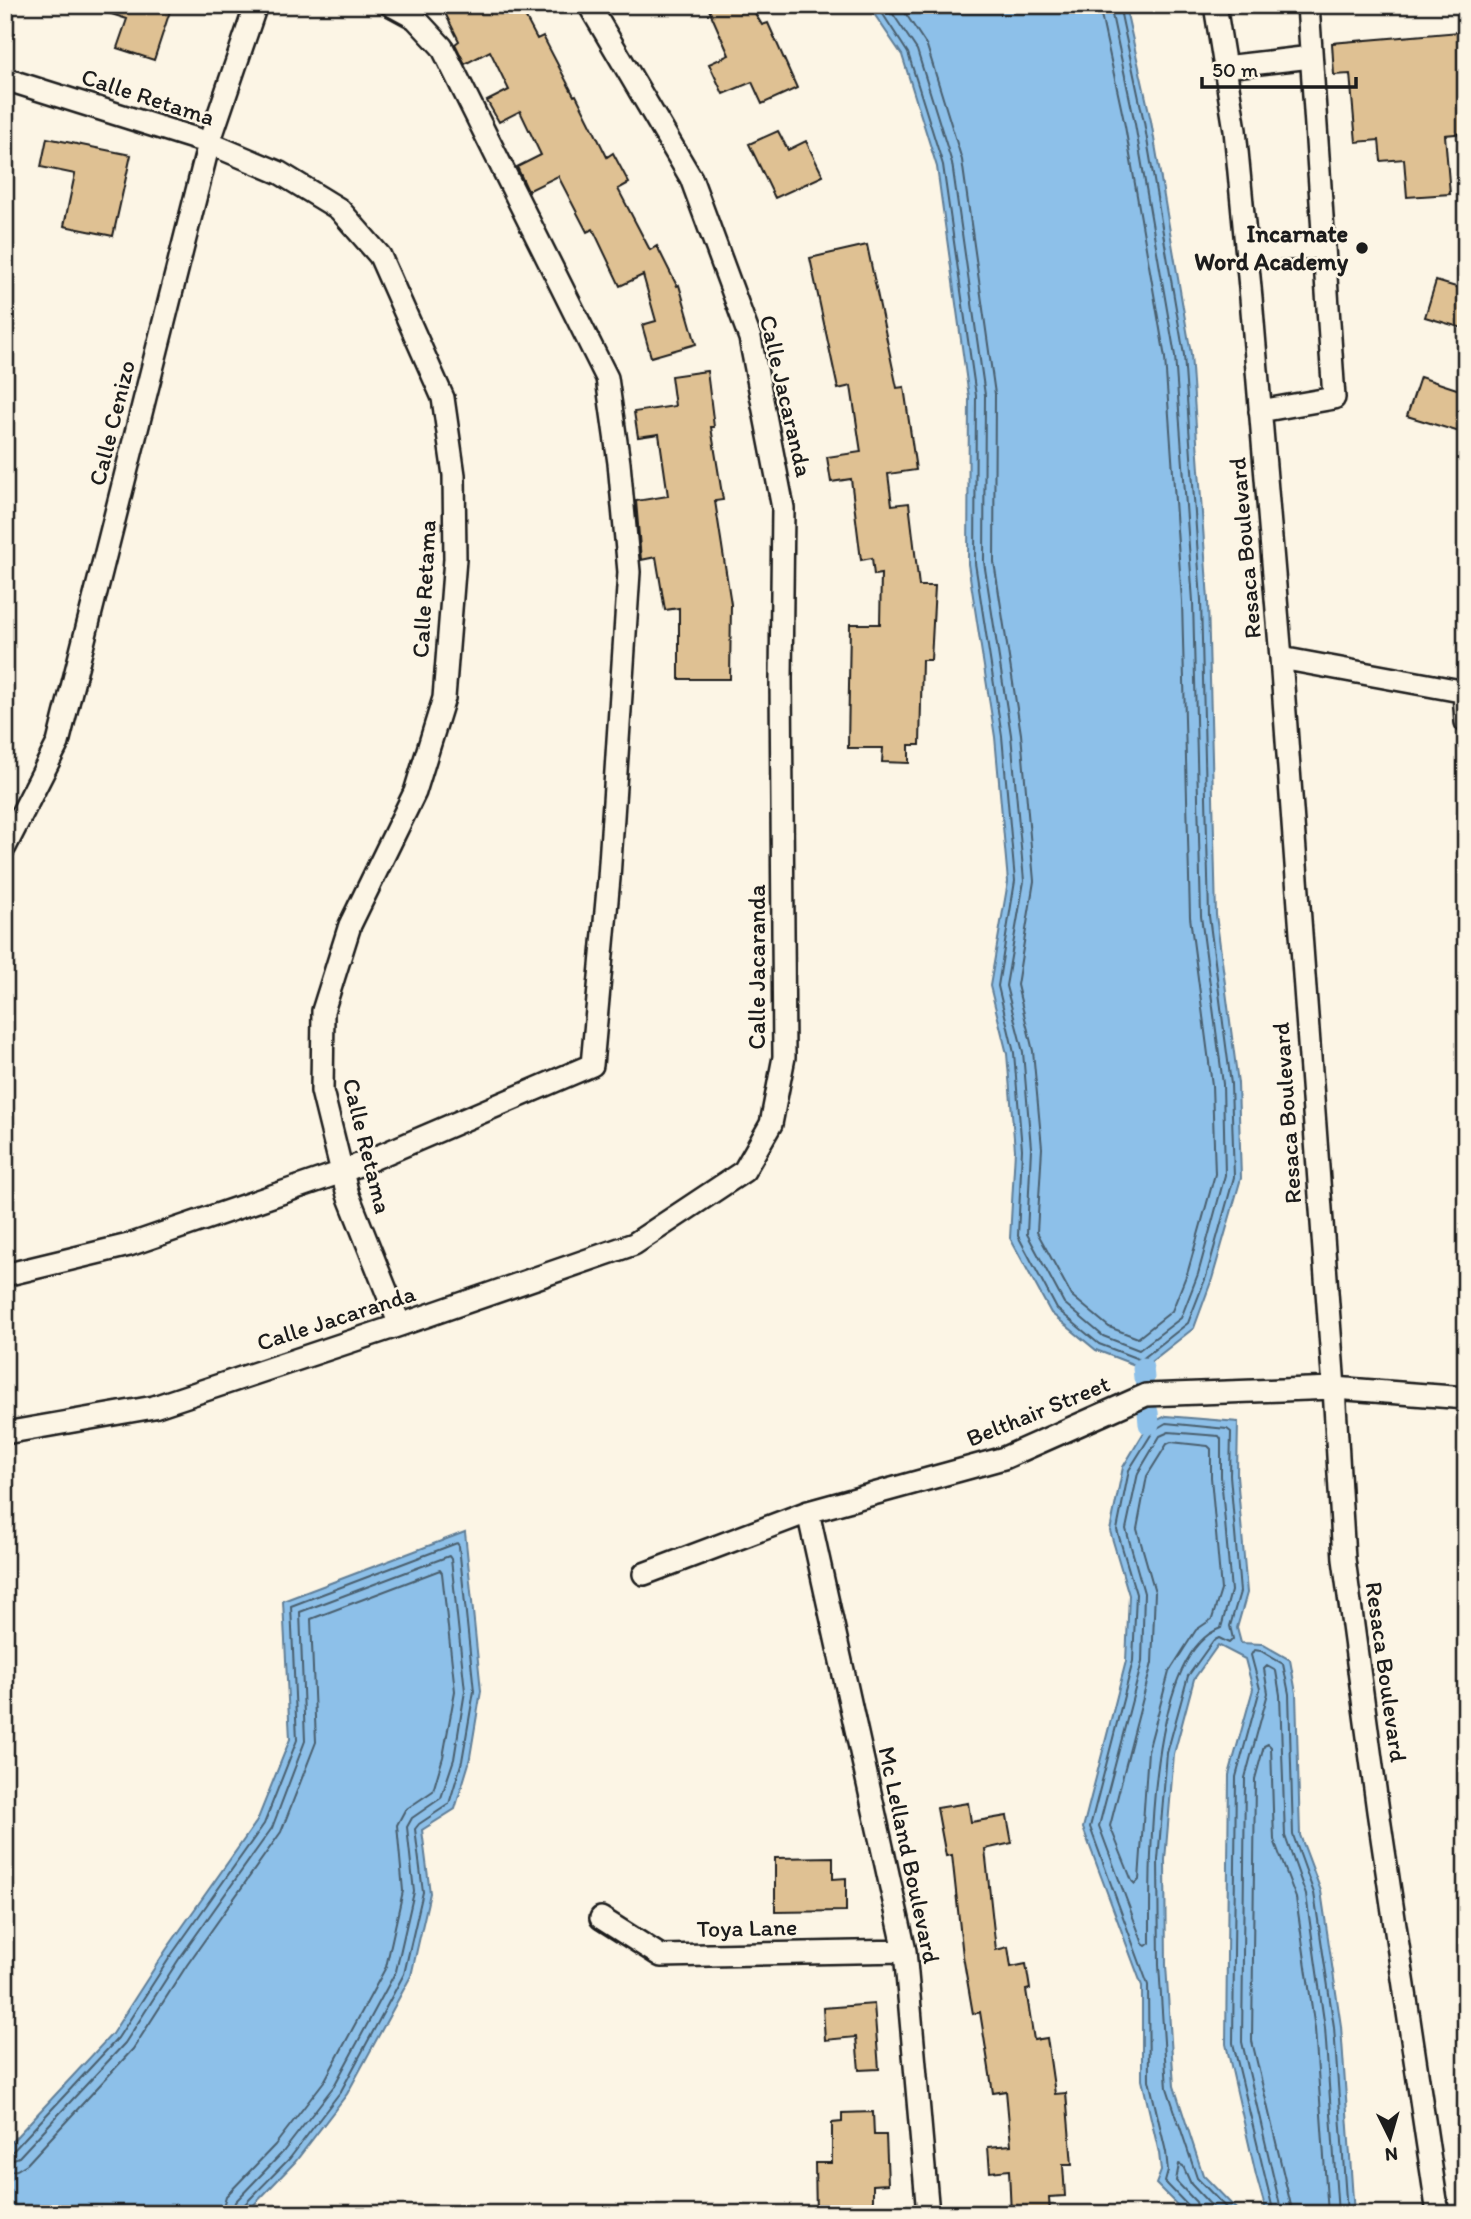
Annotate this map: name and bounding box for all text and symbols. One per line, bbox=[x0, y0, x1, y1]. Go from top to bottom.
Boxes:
scale bar bbox=[1202, 46, 1356, 90]
text: 50 m bbox=[1212, 57, 1259, 82]
street label: Calle Retama bbox=[78, 61, 219, 132]
place label: Incarnate Word Academy bbox=[1194, 219, 1349, 277]
marker: Incarnate Word Academy bbox=[1354, 240, 1370, 256]
street label: Calle Jacaranda bbox=[754, 312, 819, 480]
street label: Calle Cenizo bbox=[82, 357, 141, 489]
street label: Resaca Boulevard bbox=[1222, 456, 1267, 640]
street label: Calle Retama bbox=[405, 519, 442, 659]
street label: Calle Jacaranda bbox=[742, 884, 771, 1050]
street label: Resaca Boulevard bbox=[1266, 1021, 1307, 1205]
street label: Calle Retama bbox=[337, 1075, 398, 1217]
street label: Calle Jacaranda bbox=[253, 1278, 419, 1357]
street label: Belthair Street bbox=[962, 1369, 1114, 1452]
street label: Resaca Boulevard bbox=[1359, 1580, 1414, 1764]
street label: Mc Lelland Boulevard bbox=[872, 1744, 947, 1966]
street label: Toya Lane bbox=[696, 1912, 798, 1943]
north arrow bbox=[1356, 2104, 1426, 2174]
text: N bbox=[1384, 2142, 1399, 2166]

